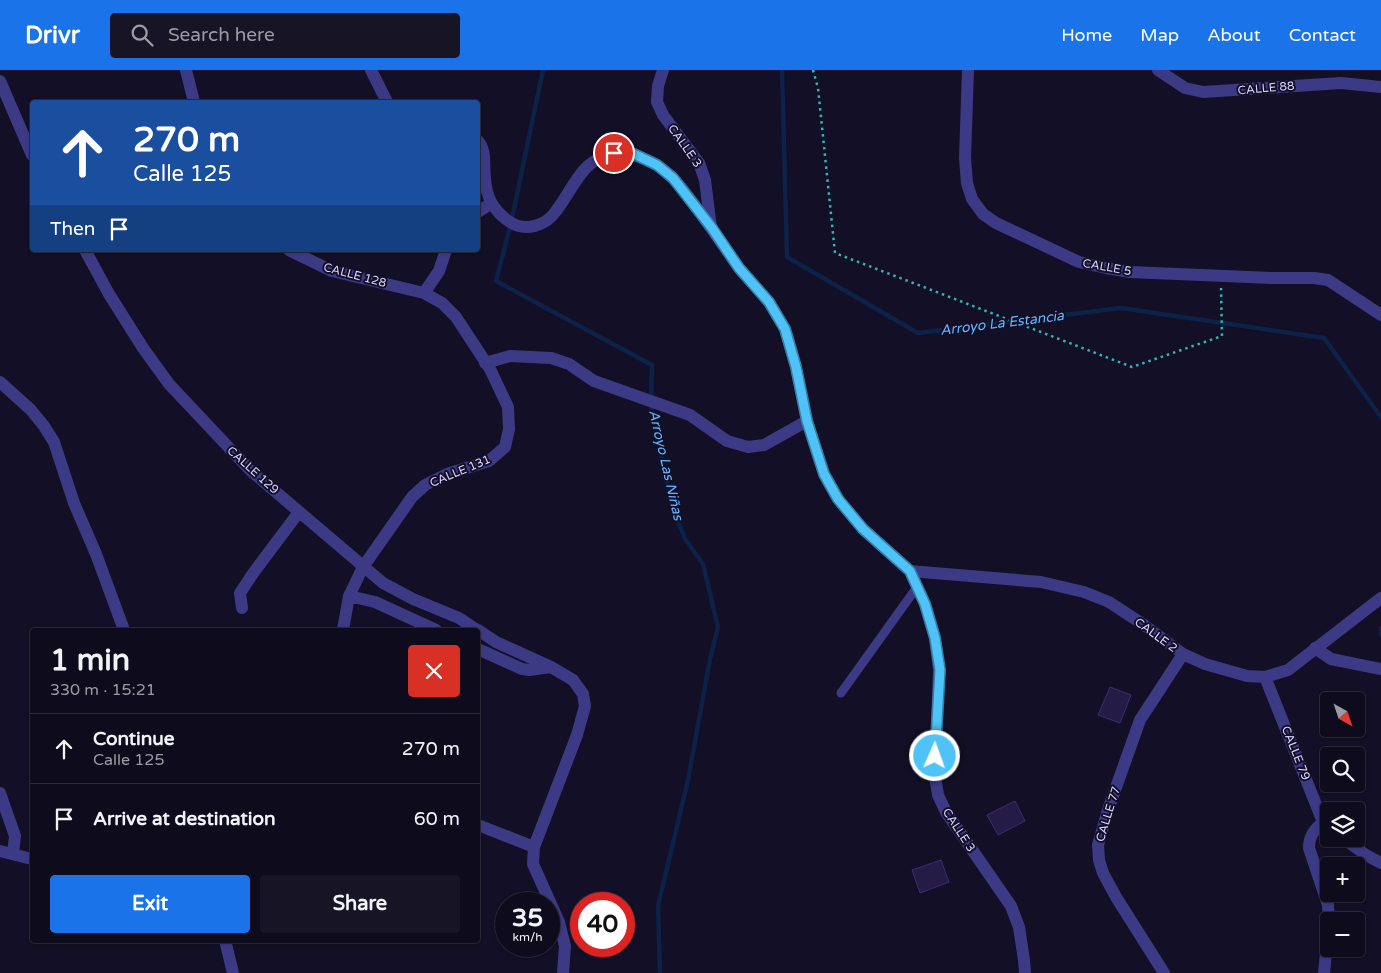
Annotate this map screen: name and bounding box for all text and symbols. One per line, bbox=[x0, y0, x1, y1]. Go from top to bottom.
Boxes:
search box bbox=[110, 13, 460, 58]
text: Drivr bbox=[25, 21, 80, 50]
icon: search bbox=[128, 21, 156, 49]
text: Search here bbox=[168, 24, 275, 46]
text: Home bbox=[1061, 24, 1112, 46]
text: Map bbox=[1140, 24, 1179, 46]
text: About bbox=[1207, 24, 1261, 46]
text: Contact bbox=[1289, 24, 1356, 46]
street label: CALLE 88 bbox=[1237, 79, 1295, 97]
text: 270 m bbox=[133, 119, 240, 161]
icon: ahead bbox=[50, 120, 115, 185]
street label: CALLE 3 bbox=[665, 122, 705, 170]
pin bbox=[593, 132, 635, 174]
icon: arrive bbox=[600, 139, 628, 167]
text: Calle 125 bbox=[133, 161, 231, 187]
icon: arrive bbox=[105, 215, 133, 243]
text: Then bbox=[50, 218, 95, 240]
street label: CALLE 5 bbox=[1081, 256, 1133, 278]
street label: CALLE 128 bbox=[322, 260, 388, 290]
water label: Arroyo La Estancia bbox=[939, 307, 1066, 339]
water label: Arroyo Las Niñas bbox=[645, 408, 687, 523]
street label: CALLE 129 bbox=[224, 443, 282, 497]
street label: CALLE 131 bbox=[428, 452, 492, 490]
street label: CALLE 2 bbox=[1132, 615, 1180, 655]
text: 1 min bbox=[50, 642, 130, 679]
button: close bbox=[408, 645, 460, 697]
text: 330 m · 15:21 bbox=[50, 680, 156, 700]
north arrow bbox=[1320, 692, 1365, 738]
map controls bbox=[1320, 692, 1365, 957]
street label: CALLE 79 bbox=[1279, 724, 1313, 782]
text: Continue bbox=[93, 728, 175, 750]
position arrow bbox=[908, 729, 960, 781]
icon: ahead bbox=[50, 735, 78, 763]
text: 270 m bbox=[402, 738, 460, 760]
button: search bbox=[1320, 747, 1365, 792]
text: Calle 125 bbox=[93, 750, 164, 770]
street label: CALLE 77 bbox=[1093, 785, 1123, 843]
button: layers bbox=[1320, 802, 1365, 847]
icon: arrive bbox=[50, 805, 78, 833]
street label: CALLE 3 bbox=[940, 805, 978, 855]
text: Arrive at destination bbox=[93, 808, 276, 830]
text: 60 m bbox=[414, 808, 460, 830]
button: + bbox=[1320, 857, 1365, 902]
button: Exit bbox=[50, 875, 250, 933]
button: Share bbox=[260, 875, 460, 933]
speed limit sign: 40 bbox=[570, 892, 635, 957]
text: 35 bbox=[512, 903, 543, 933]
button: − bbox=[1320, 912, 1365, 957]
text: km/h bbox=[512, 930, 543, 944]

